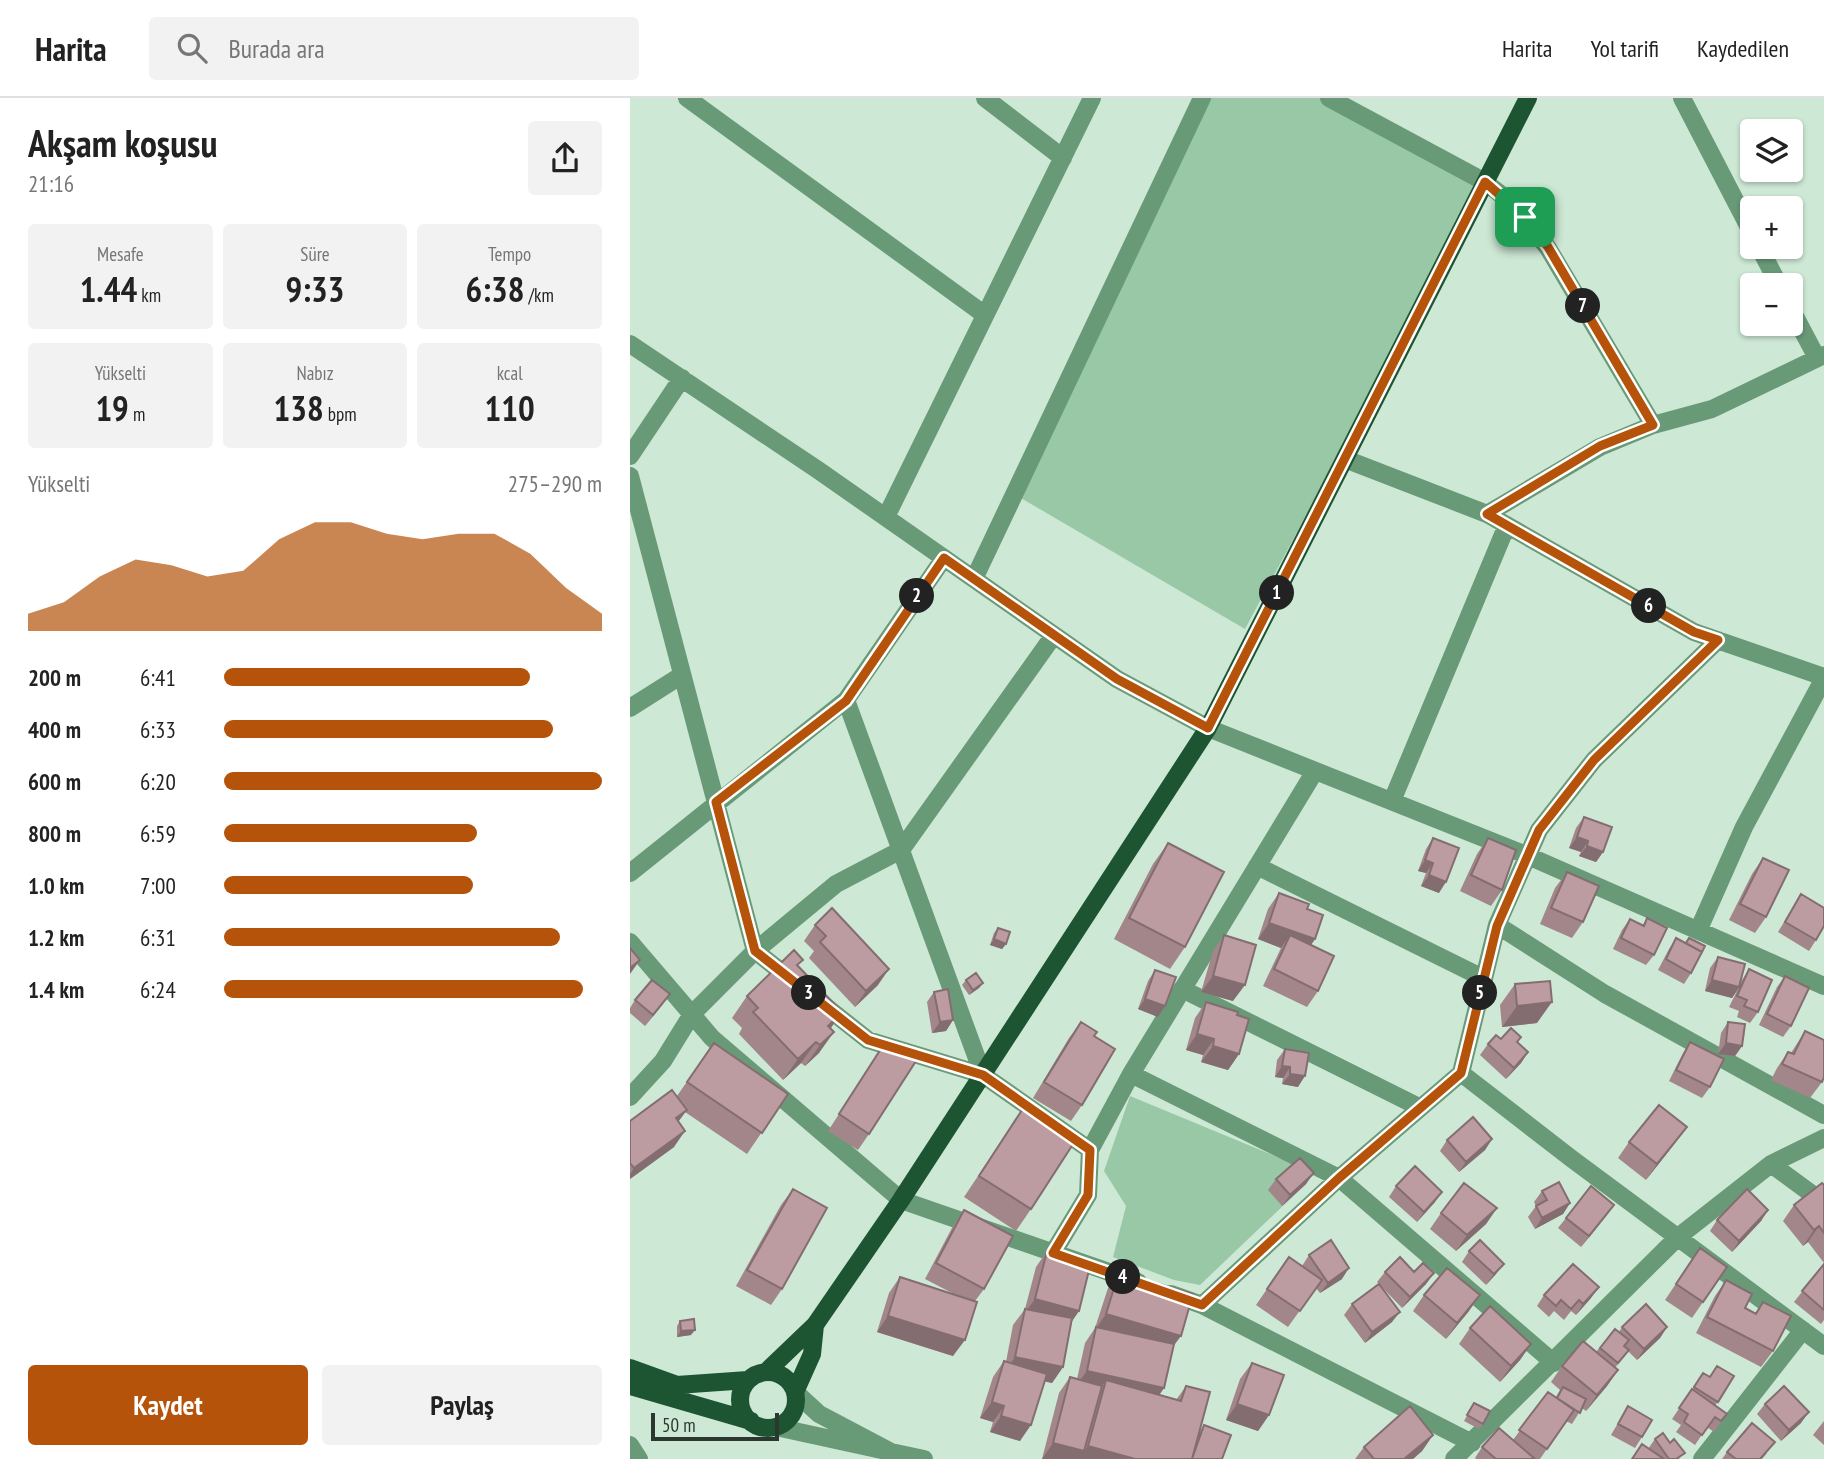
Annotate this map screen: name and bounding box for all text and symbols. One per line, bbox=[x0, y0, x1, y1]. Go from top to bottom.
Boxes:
search box bbox=[149, 17, 639, 80]
text: Harita bbox=[35, 27, 107, 70]
icon: search bbox=[173, 29, 211, 67]
text: Burada ara bbox=[229, 32, 325, 65]
text: Harita bbox=[1502, 33, 1552, 64]
text: Yol tarifi bbox=[1590, 33, 1659, 64]
text: Kaydedilen bbox=[1697, 33, 1789, 64]
text: Akşam koşusu bbox=[28, 118, 217, 167]
map controls bbox=[1740, 119, 1803, 336]
button: layers bbox=[1740, 119, 1803, 182]
button: share bbox=[528, 121, 602, 195]
text: 21:16 bbox=[28, 169, 74, 198]
pin bbox=[1495, 187, 1555, 247]
button: + bbox=[1740, 196, 1803, 259]
icon: arrive bbox=[1506, 198, 1544, 236]
text: Mesafe bbox=[97, 242, 144, 266]
text: Süre bbox=[300, 242, 330, 266]
text: Tempo bbox=[488, 242, 531, 266]
text: 1.44 bbox=[80, 266, 137, 312]
text: 9:33 bbox=[286, 266, 344, 312]
text: 6:38 bbox=[465, 266, 524, 312]
button: − bbox=[1740, 273, 1803, 336]
text: km bbox=[137, 283, 161, 307]
text: /km bbox=[524, 283, 554, 307]
pin: 7 bbox=[1566, 288, 1600, 324]
text: 7 bbox=[1578, 293, 1587, 317]
text: Yükselti bbox=[95, 361, 146, 385]
text: Nabız bbox=[296, 361, 334, 385]
text: kcal bbox=[497, 361, 523, 385]
text: 19 bbox=[95, 385, 129, 431]
text: 138 bbox=[273, 385, 324, 431]
text: 110 bbox=[485, 385, 535, 431]
text: m bbox=[129, 402, 145, 426]
text: bpm bbox=[324, 402, 357, 426]
text: Yükselti bbox=[28, 469, 90, 498]
text: 275–290 m bbox=[508, 469, 602, 498]
pin: 1 bbox=[1260, 575, 1294, 610]
pin: 2 bbox=[900, 578, 934, 614]
text: 1 bbox=[1272, 580, 1281, 604]
text: 2 bbox=[912, 583, 921, 607]
pin: 6 bbox=[1632, 588, 1666, 624]
text: 6 bbox=[1644, 593, 1653, 617]
text: 200 m bbox=[28, 663, 81, 692]
text: 6:41 bbox=[140, 663, 176, 692]
text: 400 m bbox=[28, 715, 81, 744]
text: 6:33 bbox=[140, 715, 176, 744]
text: 600 m bbox=[28, 767, 81, 796]
text: 6:20 bbox=[140, 767, 176, 796]
text: 800 m bbox=[28, 819, 81, 848]
text: 6:59 bbox=[140, 819, 176, 848]
text: 1.0 km bbox=[28, 871, 84, 900]
text: 7:00 bbox=[140, 871, 176, 900]
text: 1.2 km bbox=[28, 923, 84, 952]
text: 6:31 bbox=[140, 923, 176, 952]
text: 1.4 km bbox=[28, 975, 84, 1004]
text: 6:24 bbox=[140, 975, 176, 1004]
pin: 3 bbox=[792, 976, 826, 1010]
pin: 5 bbox=[1462, 976, 1498, 1010]
text: 3 bbox=[804, 980, 813, 1004]
text: 5 bbox=[1475, 980, 1484, 1004]
pin: 4 bbox=[1106, 1260, 1140, 1294]
text: 4 bbox=[1118, 1264, 1127, 1288]
button: Kaydet bbox=[28, 1365, 308, 1445]
button: Paylaş bbox=[322, 1365, 602, 1445]
scale bar bbox=[651, 1410, 779, 1442]
text: 50 m bbox=[662, 1413, 696, 1437]

